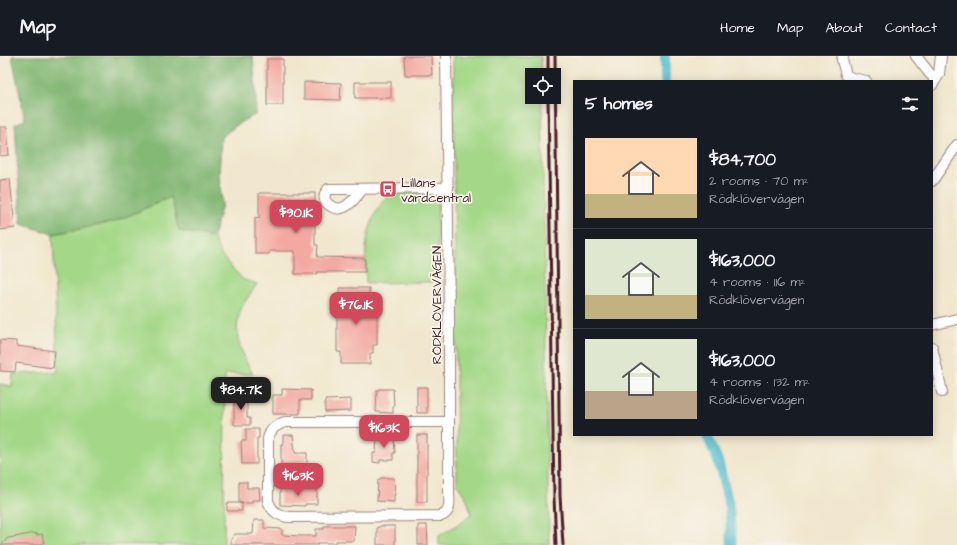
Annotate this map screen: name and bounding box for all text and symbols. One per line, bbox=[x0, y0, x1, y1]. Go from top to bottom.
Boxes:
text: Map bbox=[20, 14, 56, 41]
text: Home bbox=[720, 18, 755, 38]
text: Map bbox=[777, 18, 803, 38]
text: About bbox=[825, 18, 863, 38]
text: Contact bbox=[885, 18, 937, 38]
map controls bbox=[525, 68, 561, 104]
button: locate bbox=[525, 68, 561, 104]
text: 5 homes bbox=[585, 92, 653, 116]
icon: filters bbox=[899, 93, 921, 115]
text: $84,700 bbox=[709, 148, 776, 172]
icon: home bbox=[617, 154, 665, 202]
text: 2 rooms · 70 m² bbox=[709, 172, 809, 190]
place label: Lillåns vårdcentral bbox=[401, 174, 471, 207]
bus stop icon: Lillåns vårdcentral bbox=[378, 179, 398, 199]
text: Rödklövervägen bbox=[709, 190, 804, 208]
pin: $90.1K bbox=[263, 200, 329, 234]
text: $90.1K bbox=[279, 204, 313, 222]
street label: RÖDKLÖVERVÄGEN bbox=[428, 246, 446, 364]
text: $163,000 bbox=[709, 249, 775, 273]
icon: home bbox=[617, 255, 665, 303]
text: 4 rooms · 116 m² bbox=[709, 273, 805, 291]
text: Rödklövervägen bbox=[709, 291, 804, 309]
pin: $76.1K bbox=[323, 292, 389, 326]
text: $76.1K bbox=[339, 296, 373, 314]
text: $163,000 bbox=[709, 349, 775, 373]
icon: home bbox=[617, 355, 665, 403]
text: 4 rooms · 132 m² bbox=[709, 373, 810, 391]
pin: $84.7K bbox=[208, 377, 274, 411]
text: $84.7K bbox=[220, 381, 262, 399]
text: Rödklövervägen bbox=[709, 391, 804, 409]
pin: $163K bbox=[356, 415, 412, 449]
text: $163K bbox=[368, 419, 400, 437]
pin: $163K bbox=[270, 463, 326, 497]
text: $163K bbox=[282, 467, 314, 485]

